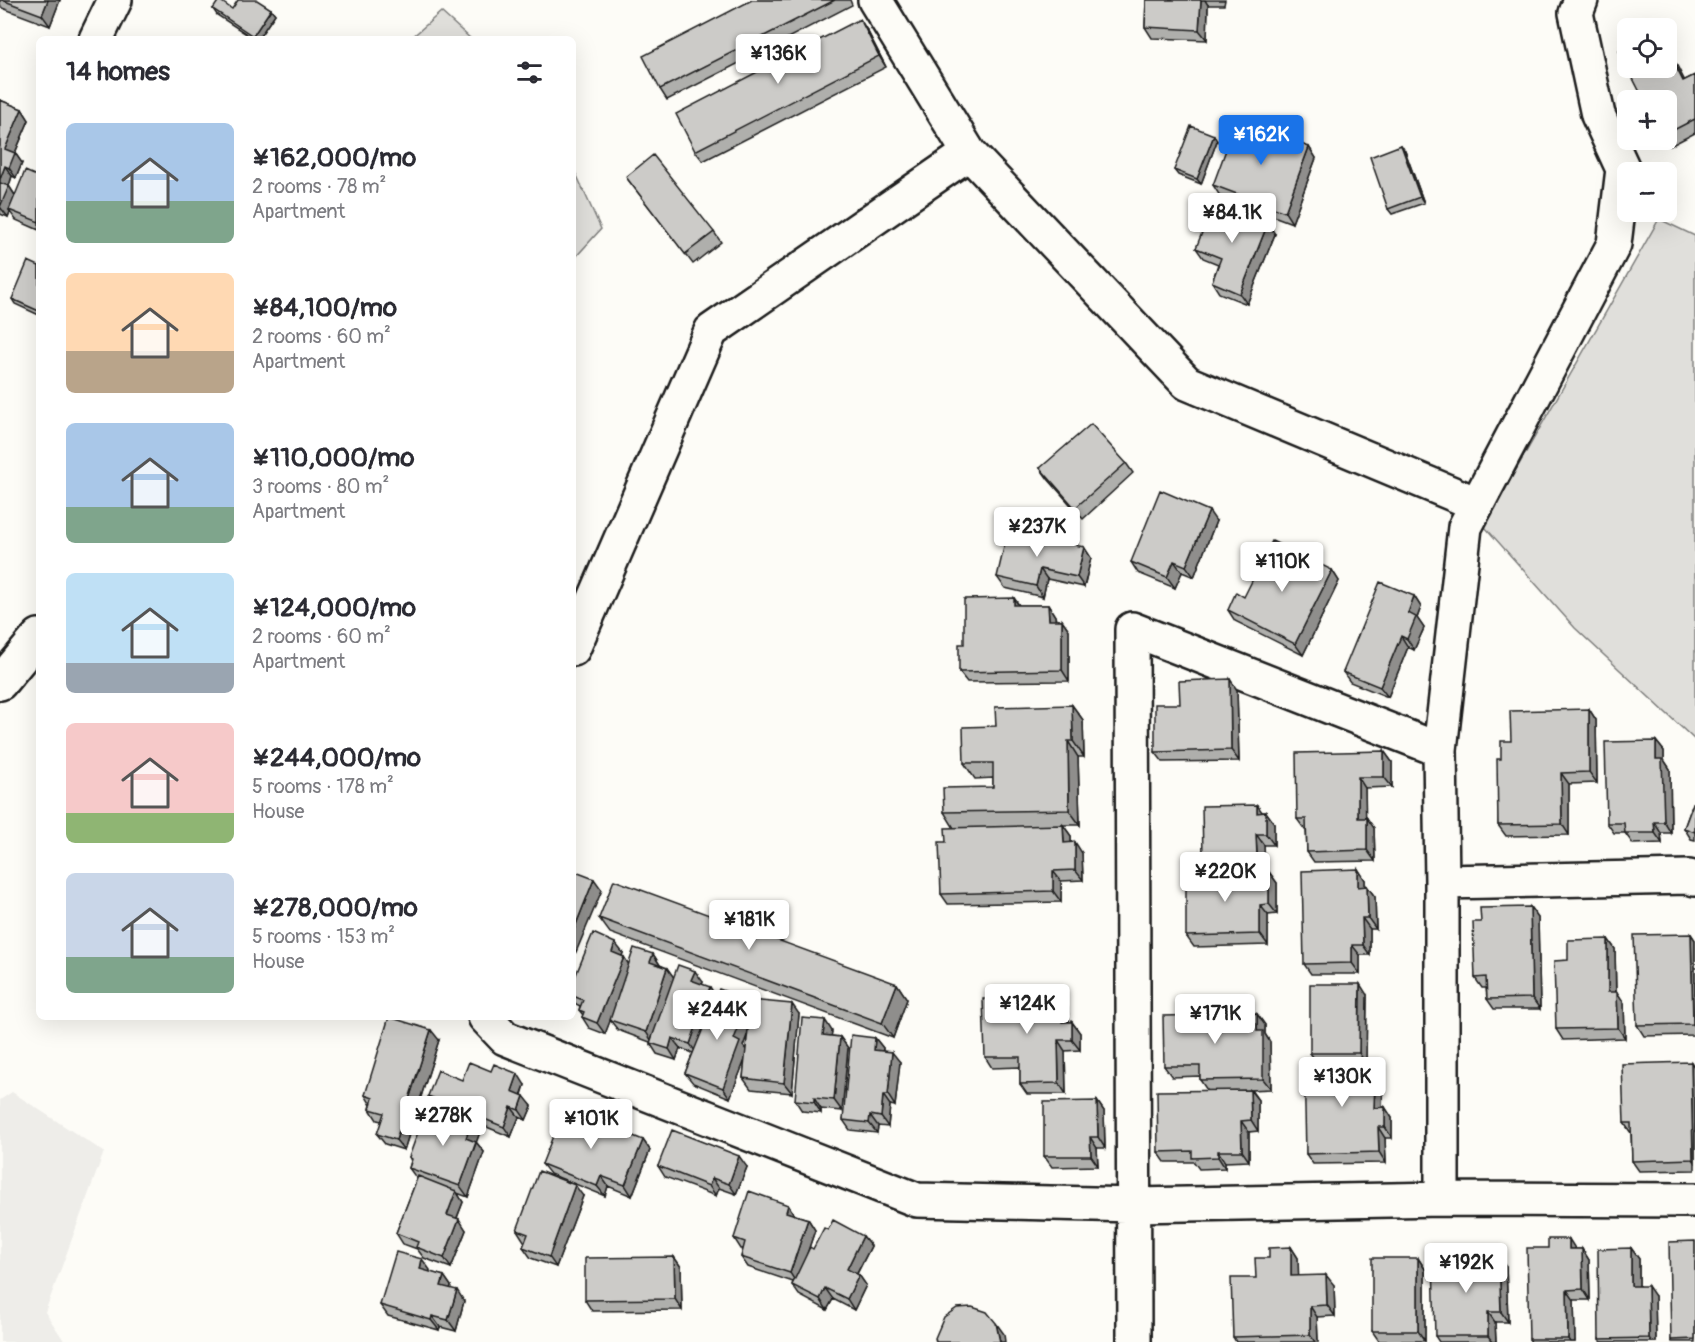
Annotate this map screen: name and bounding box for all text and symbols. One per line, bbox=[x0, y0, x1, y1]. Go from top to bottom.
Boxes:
map controls bbox=[1617, 18, 1677, 222]
button: locate bbox=[1617, 18, 1677, 78]
pin: ¥136K bbox=[736, 34, 820, 85]
text: ¥136K bbox=[750, 41, 806, 66]
text: 14 homes bbox=[66, 56, 170, 88]
icon: filters bbox=[513, 56, 546, 89]
button: + bbox=[1617, 90, 1677, 150]
pin: ¥162K bbox=[1219, 115, 1303, 166]
text: ¥162K bbox=[1233, 122, 1289, 147]
text: ¥162,000/mo bbox=[252, 142, 416, 174]
icon: home bbox=[114, 147, 186, 219]
button: − bbox=[1617, 162, 1677, 222]
text: 2 rooms · 78 m² bbox=[252, 174, 386, 199]
pin: ¥84.1K bbox=[1183, 193, 1281, 244]
text: Apartment bbox=[252, 199, 345, 224]
text: ¥84.1K bbox=[1202, 200, 1262, 225]
text: ¥84,100/mo bbox=[252, 292, 397, 324]
icon: home bbox=[114, 297, 186, 369]
text: 2 rooms · 60 m² bbox=[252, 324, 391, 349]
text: Apartment bbox=[252, 349, 345, 374]
text: ¥110,000/mo bbox=[252, 442, 414, 474]
icon: home bbox=[114, 447, 186, 519]
text: 3 rooms · 80 m² bbox=[252, 474, 389, 499]
text: Apartment bbox=[252, 499, 345, 524]
pin: ¥237K bbox=[995, 507, 1079, 558]
text: ¥237K bbox=[1008, 514, 1066, 539]
pin: ¥110K bbox=[1240, 542, 1324, 593]
text: ¥110K bbox=[1254, 549, 1310, 574]
text: ¥124,000/mo bbox=[252, 592, 416, 624]
icon: home bbox=[114, 597, 186, 669]
text: 2 rooms · 60 m² bbox=[252, 624, 391, 649]
text: Apartment bbox=[252, 649, 345, 674]
text: ¥244,000/mo bbox=[252, 742, 421, 774]
icon: home bbox=[114, 747, 186, 819]
text: 5 rooms · 178 m² bbox=[252, 774, 394, 799]
text: House bbox=[252, 799, 304, 824]
pin: ¥220K bbox=[1183, 852, 1267, 903]
text: ¥220K bbox=[1194, 859, 1256, 884]
text: ¥278,000/mo bbox=[252, 892, 418, 924]
icon: home bbox=[114, 897, 186, 969]
pin: ¥181K bbox=[707, 900, 791, 951]
text: ¥181K bbox=[723, 907, 775, 932]
text: 5 rooms · 153 m² bbox=[252, 924, 395, 949]
text: House bbox=[252, 949, 304, 974]
pin: ¥124K bbox=[985, 984, 1069, 1035]
pin: ¥244K bbox=[675, 990, 759, 1041]
text: ¥124K bbox=[999, 991, 1055, 1016]
pin: ¥171K bbox=[1173, 994, 1257, 1045]
text: ¥244K bbox=[687, 997, 747, 1022]
text: ¥171K bbox=[1189, 1001, 1241, 1026]
pin: ¥130K bbox=[1300, 1057, 1384, 1108]
text: ¥130K bbox=[1313, 1064, 1371, 1089]
pin: ¥278K bbox=[401, 1096, 485, 1147]
pin: ¥101K bbox=[549, 1099, 633, 1150]
text: ¥278K bbox=[414, 1103, 472, 1128]
text: ¥101K bbox=[563, 1106, 619, 1131]
pin: ¥192K bbox=[1424, 1243, 1508, 1294]
text: ¥192K bbox=[1438, 1250, 1494, 1275]

